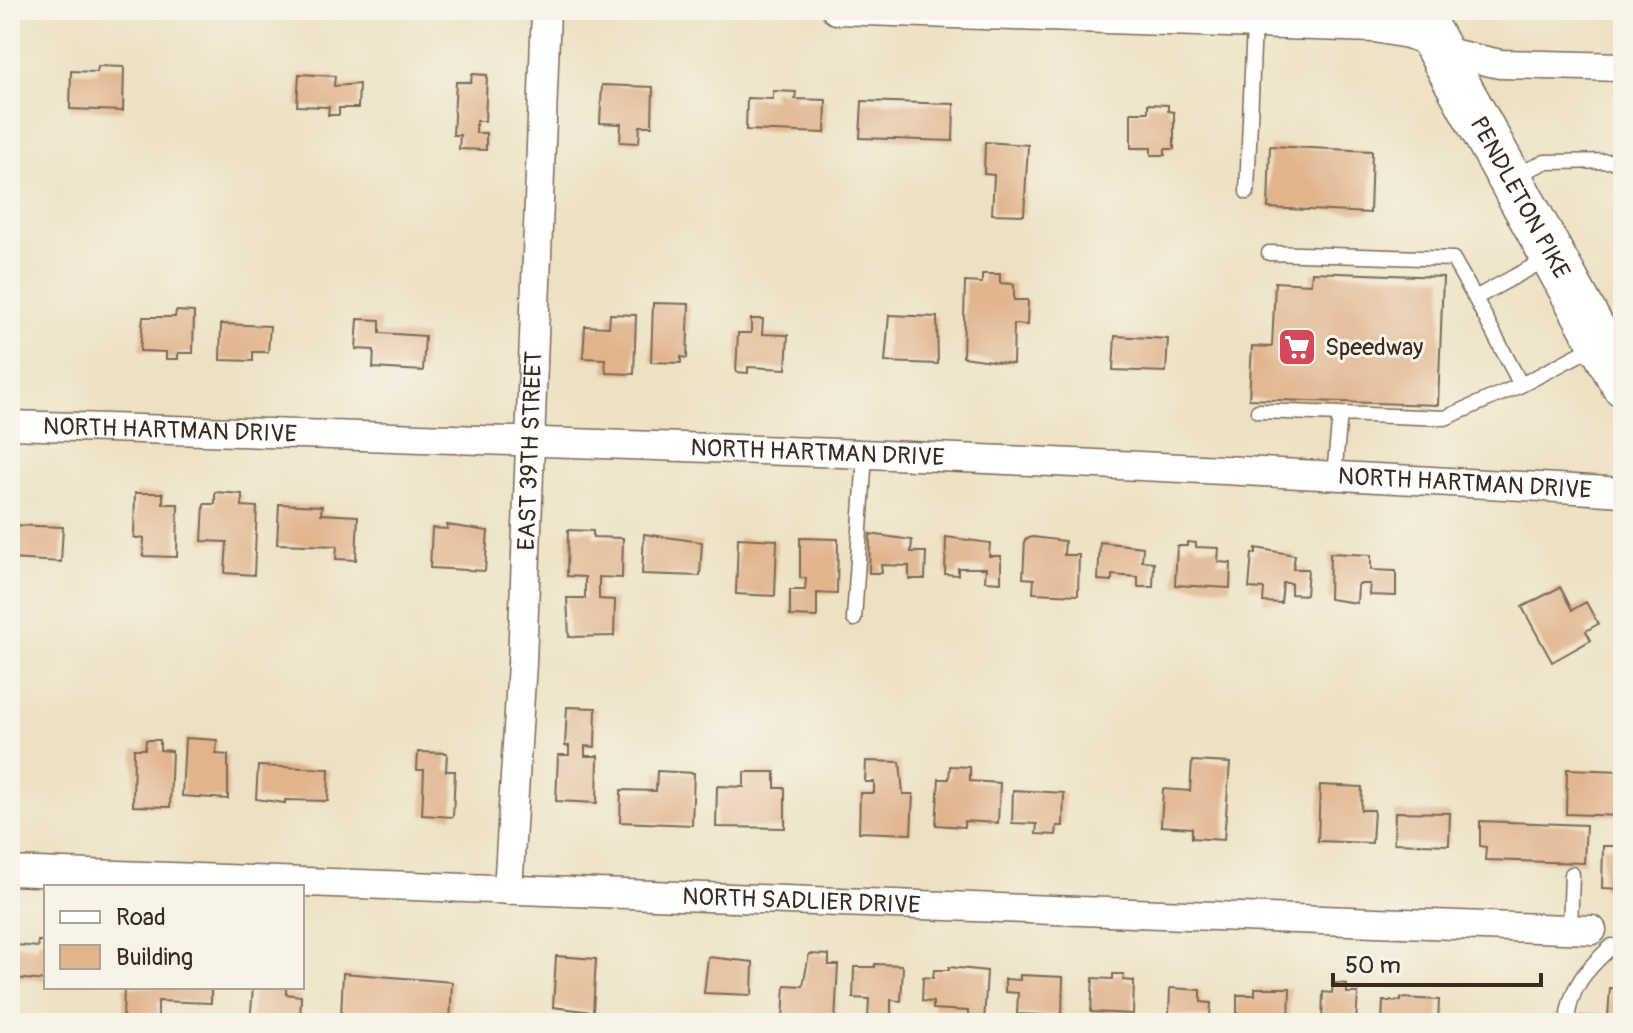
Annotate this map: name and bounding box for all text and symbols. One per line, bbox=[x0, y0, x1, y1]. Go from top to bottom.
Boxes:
street label: PENDLETON PIKE bbox=[1464, 111, 1577, 284]
supermarket icon: Speedway bbox=[1276, 326, 1318, 368]
place label: Speedway bbox=[1325, 333, 1423, 362]
street label: EAST 39TH STREET bbox=[512, 350, 548, 551]
street label: NORTH HARTMAN DRIVE bbox=[43, 411, 297, 448]
street label: NORTH HARTMAN DRIVE bbox=[690, 433, 945, 472]
street label: NORTH HARTMAN DRIVE bbox=[1337, 461, 1593, 505]
street label: NORTH SADLIER DRIVE bbox=[682, 882, 921, 919]
legend bbox=[44, 885, 304, 989]
text: Road bbox=[116, 903, 166, 932]
scale bar bbox=[1333, 937, 1541, 987]
text: Building bbox=[116, 943, 193, 972]
text: 50 m bbox=[1345, 951, 1401, 980]

